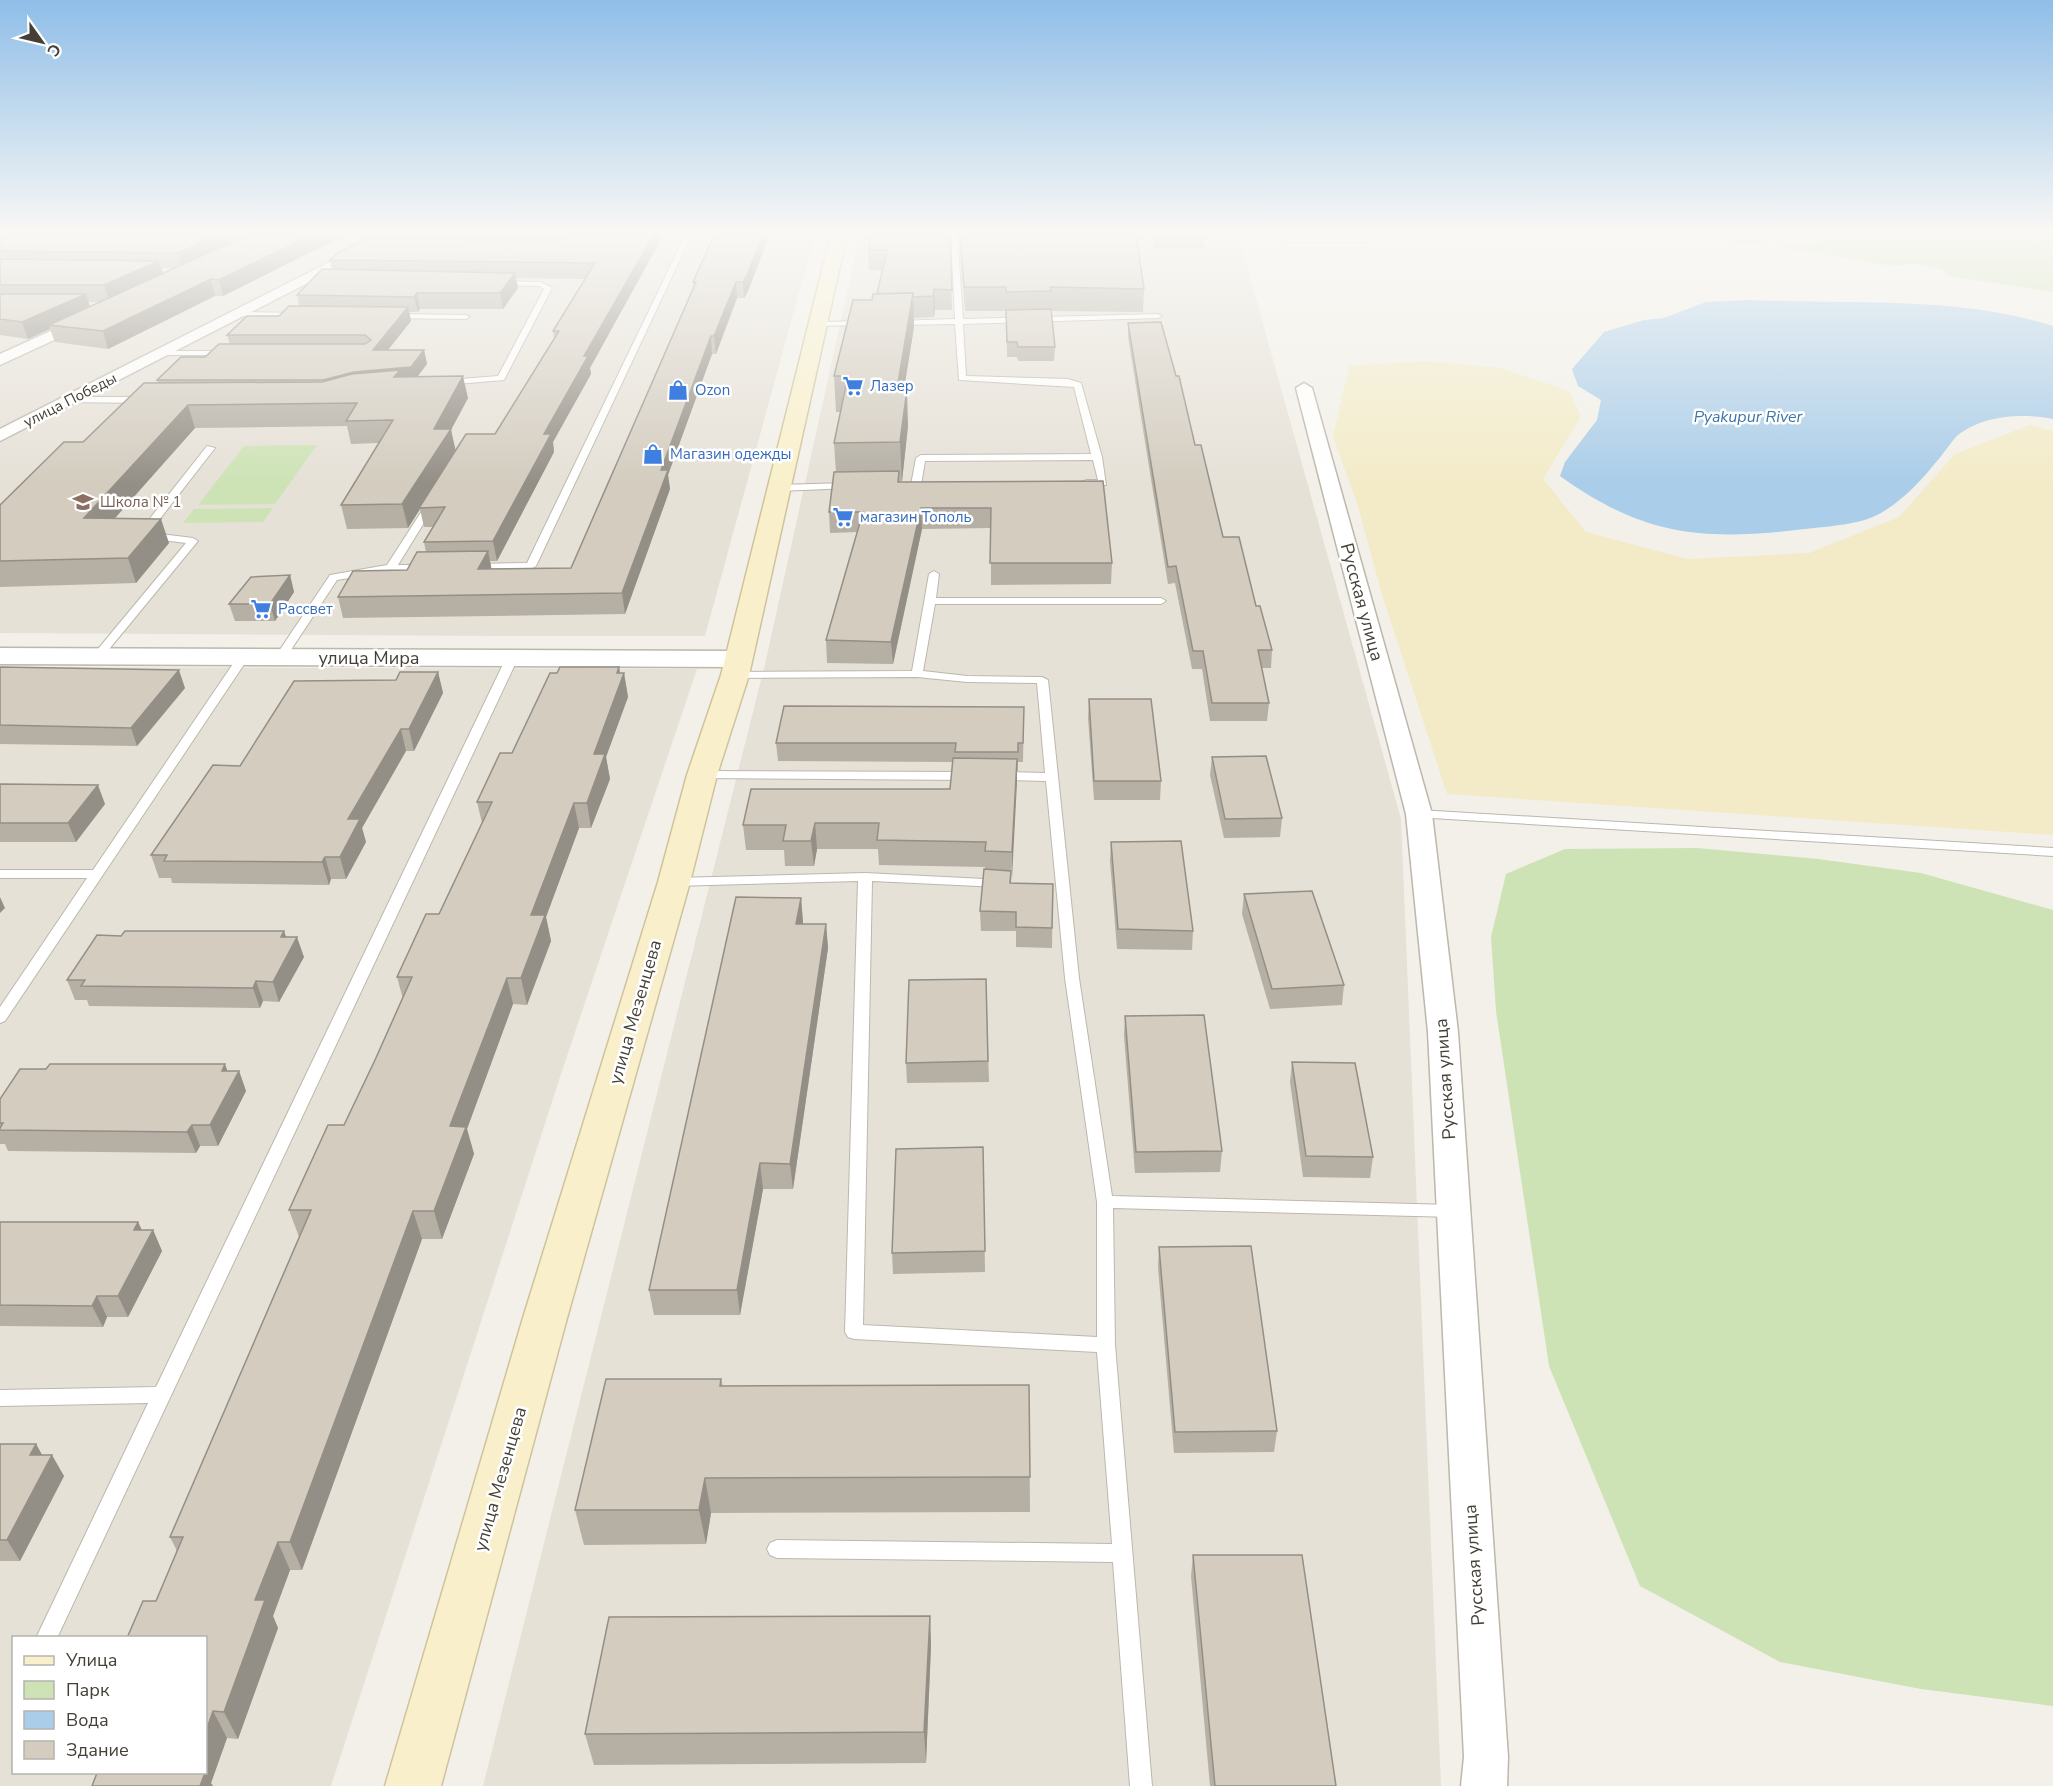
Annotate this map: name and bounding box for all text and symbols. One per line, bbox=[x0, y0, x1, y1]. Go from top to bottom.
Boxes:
north arrow bbox=[12, 12, 72, 72]
text: С bbox=[41, 39, 66, 61]
street label: улица Победы bbox=[20, 368, 120, 432]
supermarket icon: Лазер bbox=[841, 374, 865, 398]
place label: Лазер bbox=[870, 376, 914, 396]
shop icon: Ozon bbox=[666, 378, 690, 402]
place label: Ozon bbox=[695, 380, 730, 400]
water label: Pyakupur River bbox=[1694, 406, 1804, 428]
shop icon: Магазин одежды bbox=[641, 442, 665, 466]
place label: Магазин одежды bbox=[670, 444, 792, 464]
school or university icon: Школа № 1 bbox=[71, 490, 95, 514]
place label: Школа № 1 bbox=[100, 492, 182, 512]
supermarket icon: магазин Тополь bbox=[831, 505, 855, 529]
place label: магазин Тополь bbox=[860, 507, 972, 527]
street label: Русская улица bbox=[1335, 540, 1389, 664]
supermarket icon: Рассвет bbox=[249, 597, 273, 621]
place label: Рассвет bbox=[278, 599, 333, 619]
street label: улица Мира bbox=[318, 646, 420, 670]
street label: улица Мезенцева bbox=[603, 937, 667, 1087]
street label: Русская улица bbox=[1429, 1018, 1461, 1140]
street label: улица Мезенцева bbox=[468, 1404, 532, 1554]
street label: Русская улица bbox=[1458, 1504, 1490, 1626]
legend bbox=[12, 1636, 207, 1774]
text: Улица bbox=[65, 1648, 117, 1672]
text: Парк bbox=[66, 1678, 110, 1702]
text: Вода bbox=[66, 1708, 109, 1732]
text: Здание bbox=[66, 1738, 129, 1762]

